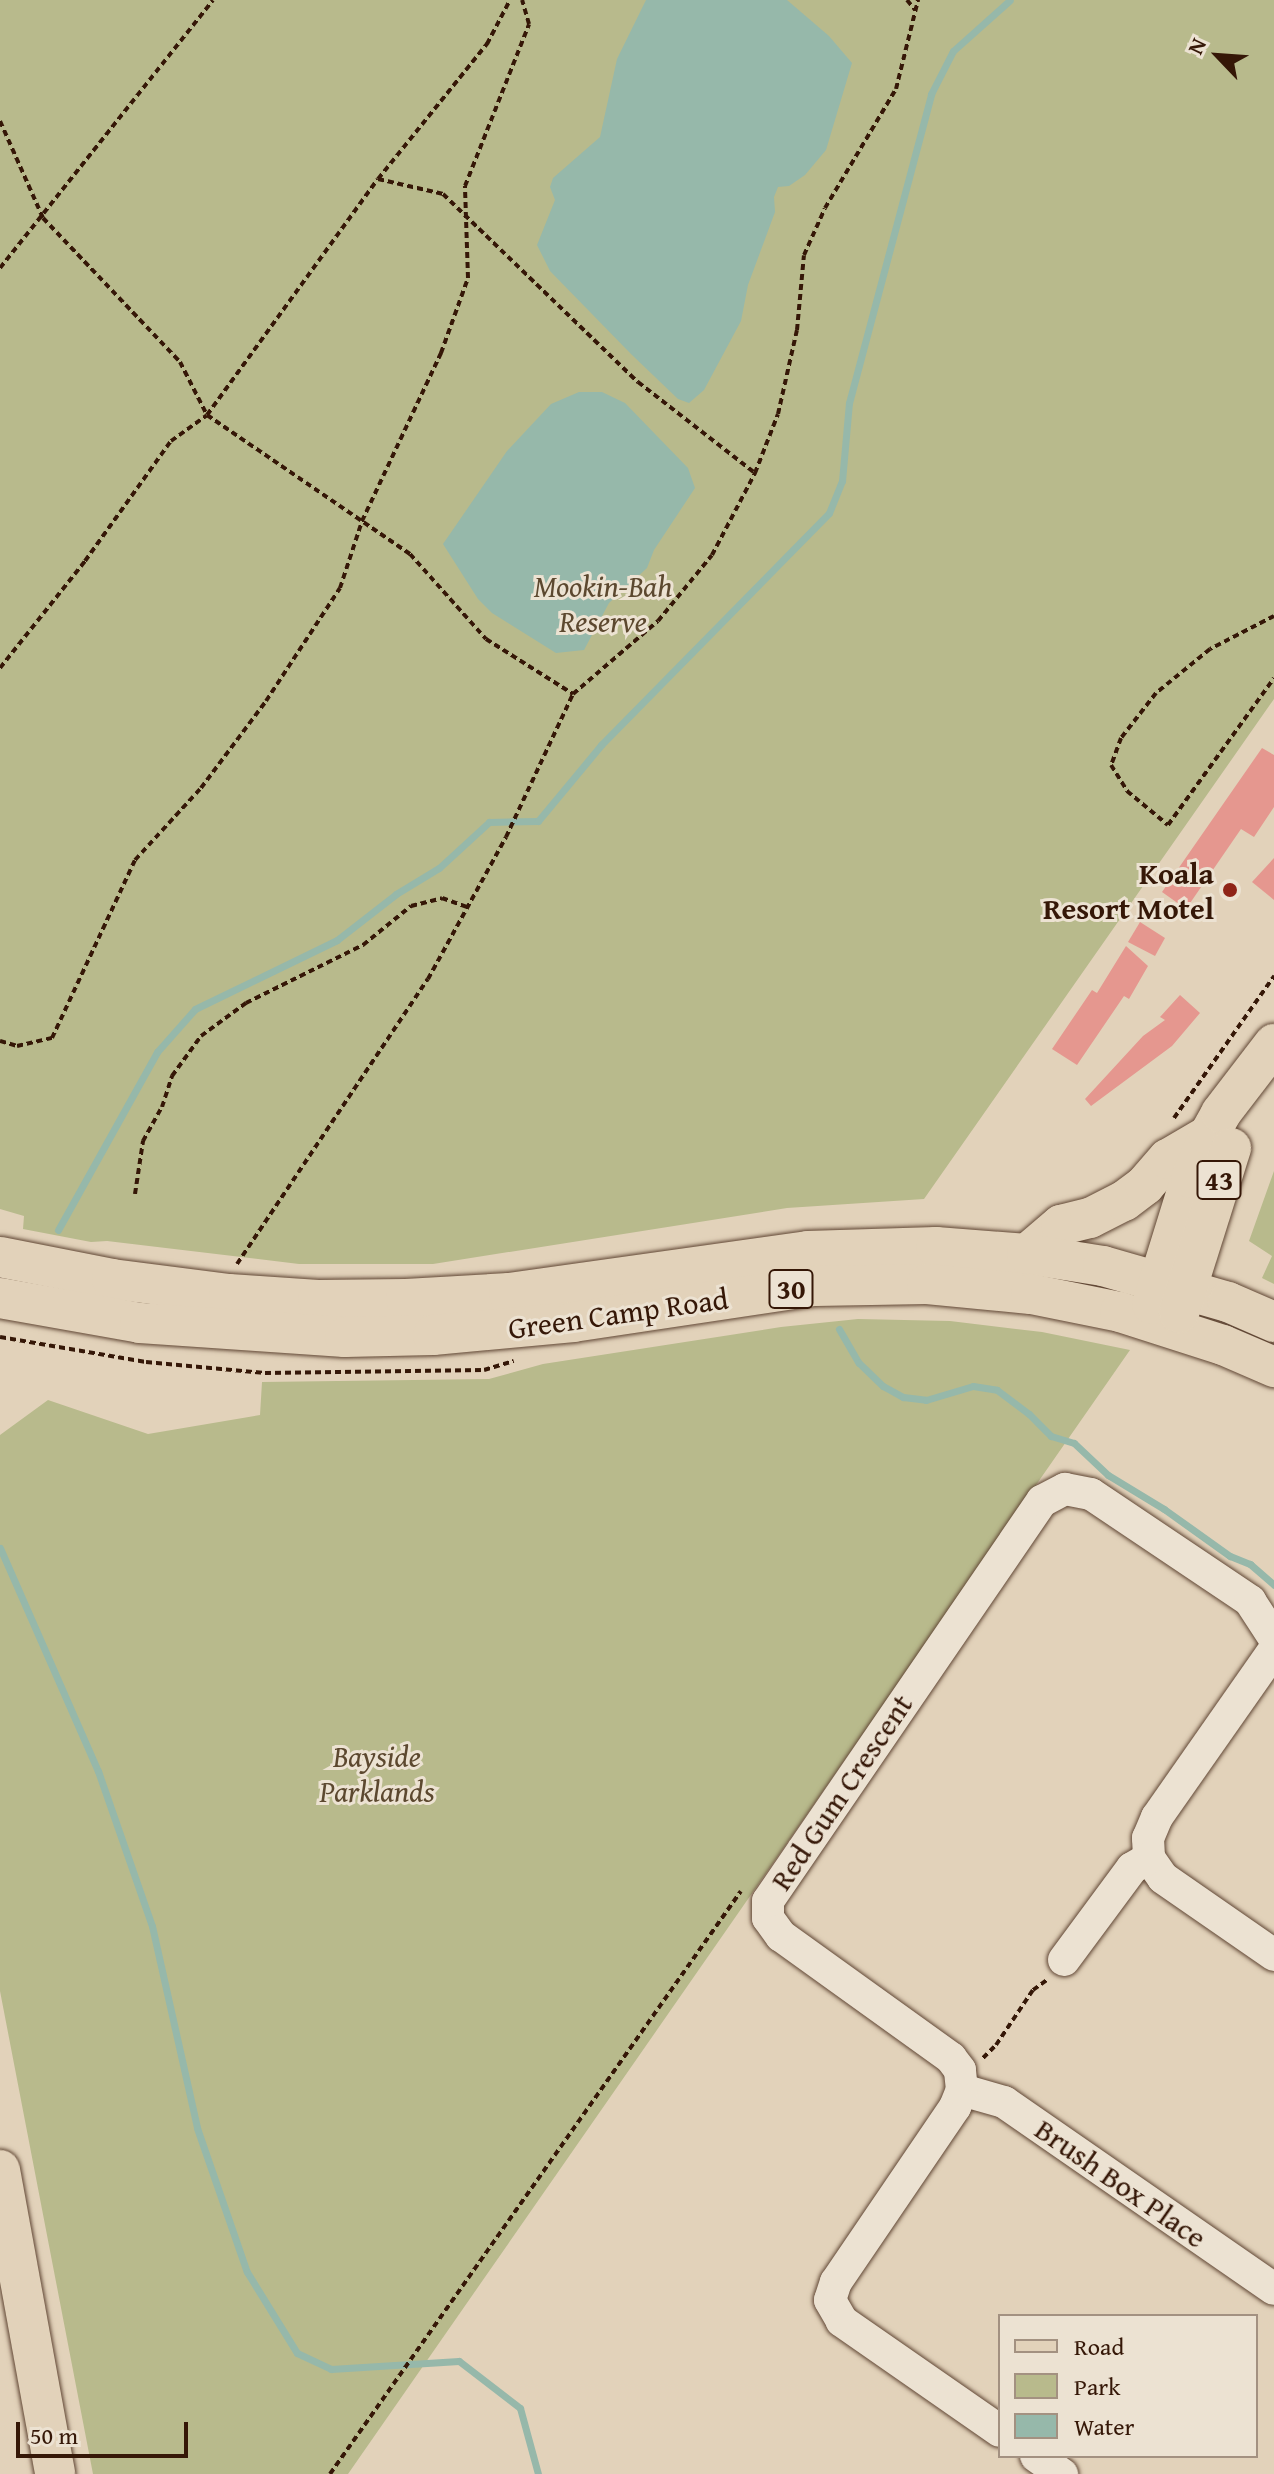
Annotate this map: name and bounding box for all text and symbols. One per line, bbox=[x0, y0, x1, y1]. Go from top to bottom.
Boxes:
north arrow bbox=[1178, 16, 1258, 96]
text: N bbox=[1179, 32, 1214, 59]
park label: Mookin-Bah Reserve bbox=[534, 568, 672, 638]
place label: Koala Resort Motel bbox=[1043, 855, 1214, 926]
marker: Koala Resort Motel bbox=[1221, 881, 1239, 899]
road number: 43 bbox=[1195, 1156, 1243, 1204]
road number: 30 bbox=[767, 1265, 815, 1313]
street label: Green Camp Road bbox=[506, 1280, 730, 1346]
street label: Red Gum Crescent bbox=[762, 1687, 920, 1897]
park label: Bayside Parklands bbox=[320, 1738, 434, 1808]
street label: Brush Box Place bbox=[1028, 2111, 1214, 2255]
legend bbox=[998, 2314, 1258, 2458]
text: Road bbox=[1074, 2329, 1124, 2364]
text: Park bbox=[1074, 2369, 1120, 2404]
scale bar bbox=[20, 2406, 192, 2456]
text: Water bbox=[1074, 2409, 1134, 2444]
text: 50 m bbox=[30, 2418, 78, 2453]

